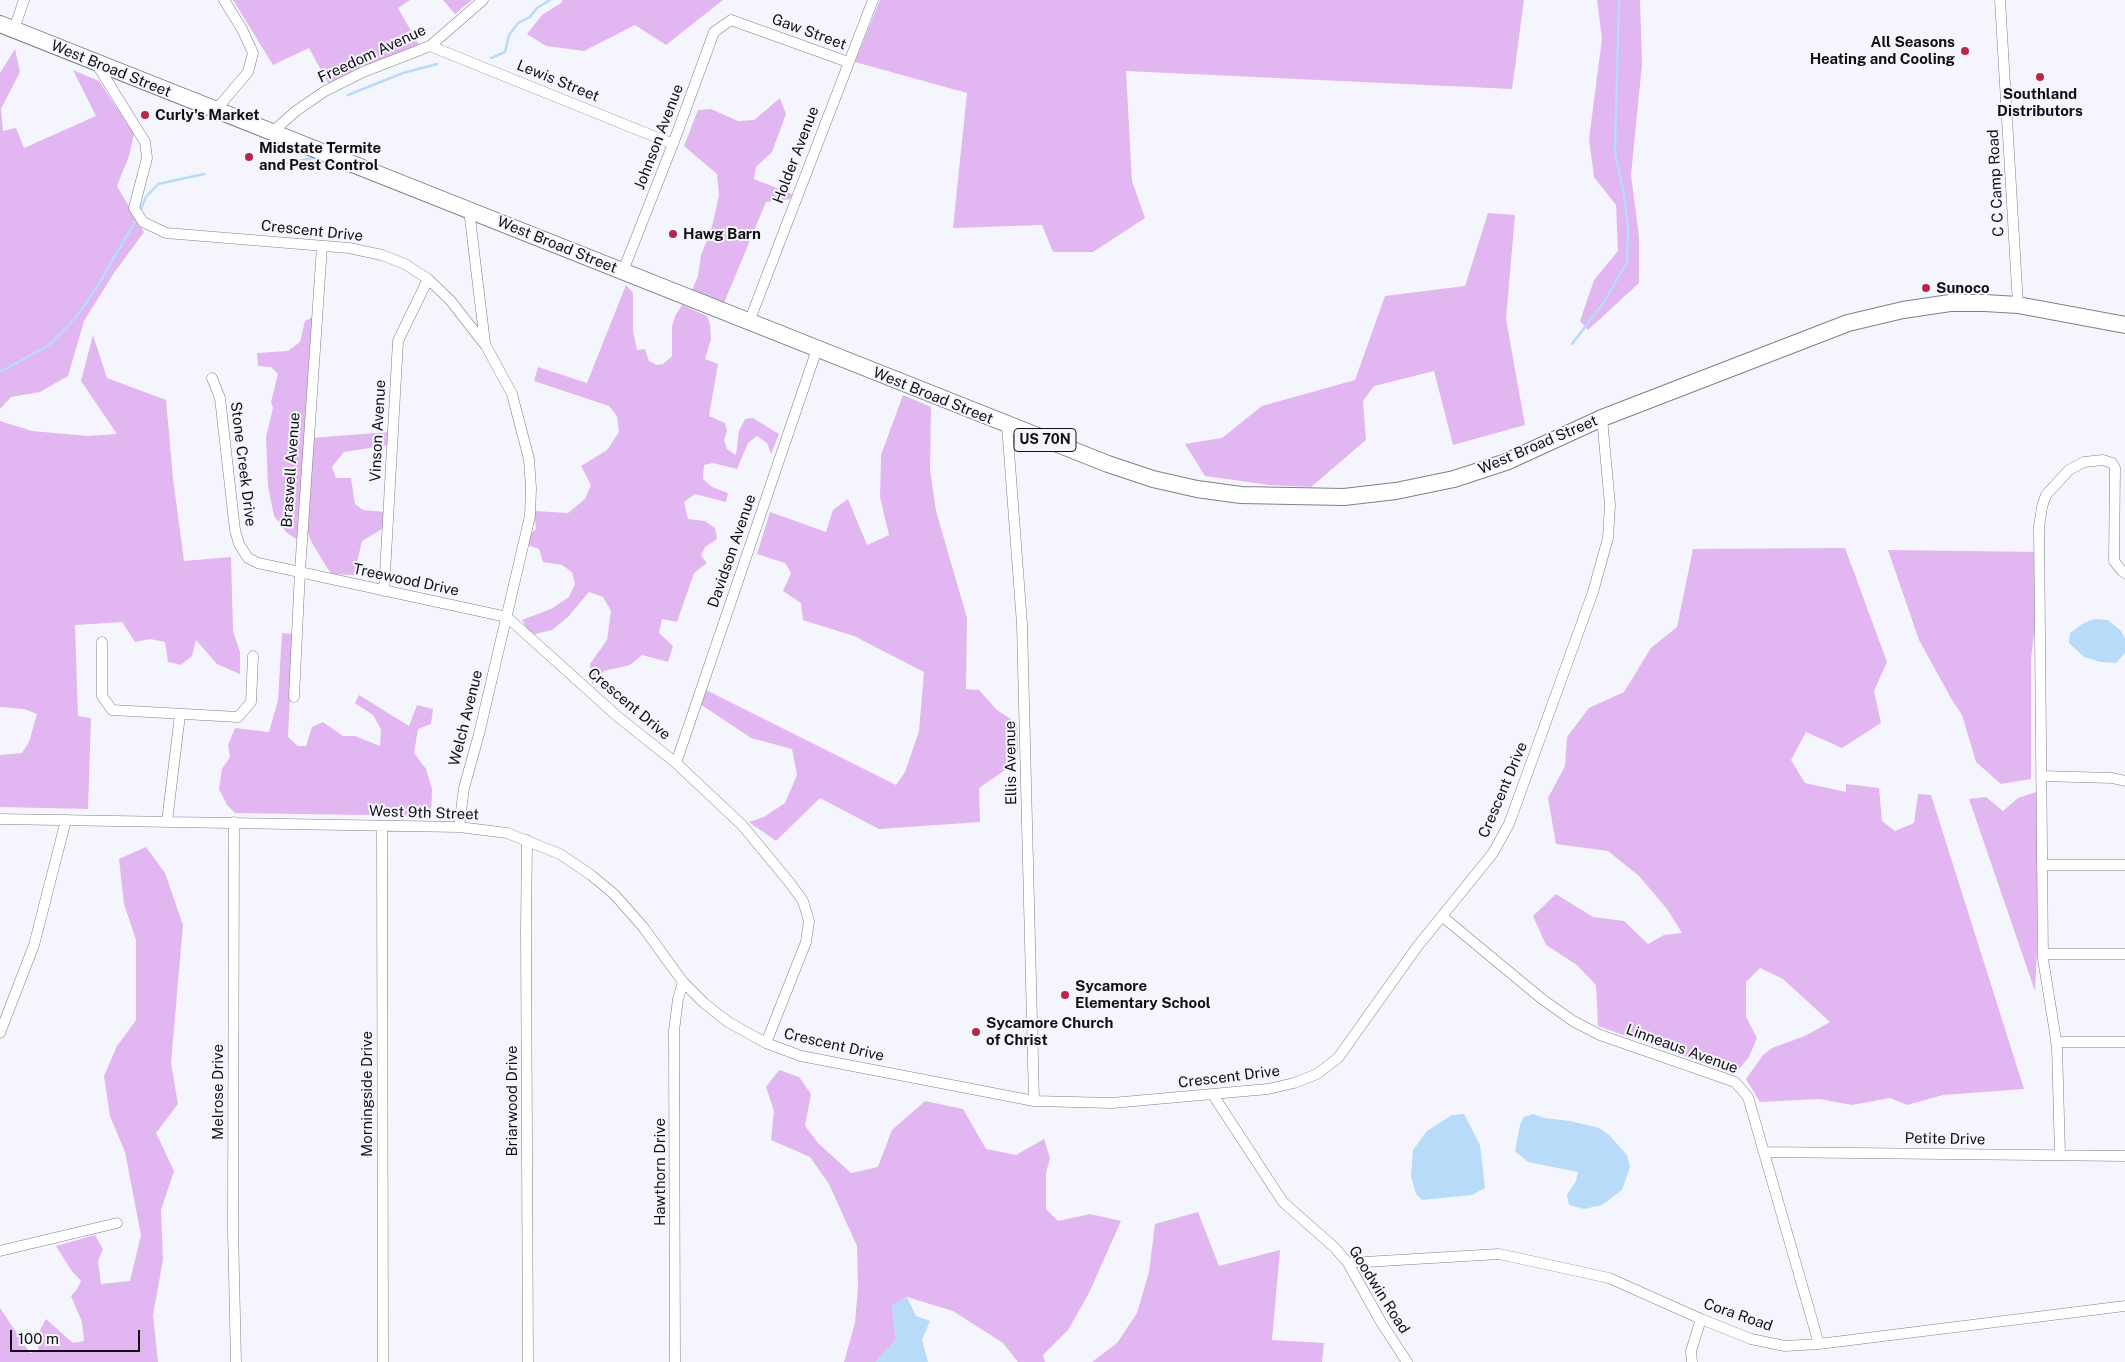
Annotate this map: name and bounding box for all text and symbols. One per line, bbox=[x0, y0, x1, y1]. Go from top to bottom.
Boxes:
street label: Gaw Street bbox=[769, 10, 849, 54]
street label: Freedom Avenue bbox=[315, 21, 429, 87]
place label: All Seasons Heating and Cooling bbox=[1810, 33, 1955, 68]
street label: West Broad Street bbox=[48, 37, 174, 101]
marker: All Seasons Heating and Cooling bbox=[1959, 45, 1971, 57]
street label: Lewis Street bbox=[514, 56, 602, 106]
marker: Southland Distributors bbox=[2034, 71, 2046, 83]
street label: Johnson Avenue bbox=[631, 82, 687, 192]
place label: Southland Distributors bbox=[1997, 85, 2083, 120]
street label: Holder Avenue bbox=[769, 104, 823, 206]
place label: Curly's Market bbox=[155, 106, 260, 124]
marker: Curly's Market bbox=[139, 109, 151, 121]
street label: C C Camp Road bbox=[1984, 129, 2008, 237]
place label: Midstate Termite and Pest Control bbox=[259, 139, 381, 174]
marker: Midstate Termite and Pest Control bbox=[243, 151, 255, 163]
street label: West Broad Street bbox=[494, 213, 620, 277]
street label: Crescent Drive bbox=[260, 217, 364, 245]
place label: Hawg Barn bbox=[683, 225, 761, 243]
marker: Hawg Barn bbox=[667, 228, 679, 240]
place label: Sunoco bbox=[1936, 279, 1990, 297]
marker: Sunoco bbox=[1920, 282, 1932, 294]
street label: West Broad Street bbox=[870, 364, 996, 428]
street label: Vinson Avenue bbox=[366, 379, 390, 483]
street label: Stone Creek Drive bbox=[226, 401, 260, 527]
street label: Braswell Avenue bbox=[278, 412, 304, 528]
street label: West Broad Street bbox=[1476, 412, 1600, 478]
road number: US 70N bbox=[1014, 428, 1076, 452]
street label: Davidson Avenue bbox=[704, 492, 760, 610]
street label: Treewood Drive bbox=[351, 560, 461, 600]
street label: Crescent Drive bbox=[584, 664, 674, 744]
street label: Welch Avenue bbox=[445, 668, 487, 768]
street label: Ellis Avenue bbox=[1001, 721, 1021, 805]
street label: Crescent Drive bbox=[1475, 739, 1531, 841]
street label: West 9th Street bbox=[369, 802, 479, 824]
place label: Sycamore Elementary School bbox=[1075, 977, 1211, 1012]
marker: Sycamore Elementary School bbox=[1059, 989, 1071, 1001]
place label: Sycamore Church of Christ bbox=[986, 1014, 1113, 1049]
street label: Linneaus Avenue bbox=[1624, 1020, 1740, 1078]
street label: Crescent Drive bbox=[782, 1025, 886, 1065]
marker: Sycamore Church of Christ bbox=[970, 1026, 982, 1038]
street label: Morningside Drive bbox=[358, 1031, 376, 1157]
street label: Melrose Drive bbox=[209, 1044, 227, 1140]
street label: Briarwood Drive bbox=[503, 1046, 521, 1156]
street label: Crescent Drive bbox=[1177, 1062, 1281, 1092]
street label: Hawthorn Drive bbox=[651, 1118, 669, 1226]
street label: Petite Drive bbox=[1904, 1129, 1986, 1149]
street label: Goodwin Road bbox=[1345, 1243, 1413, 1337]
street label: Cora Road bbox=[1701, 1295, 1775, 1335]
scale bar bbox=[12, 1320, 142, 1352]
text: 100 m bbox=[18, 1330, 59, 1347]

